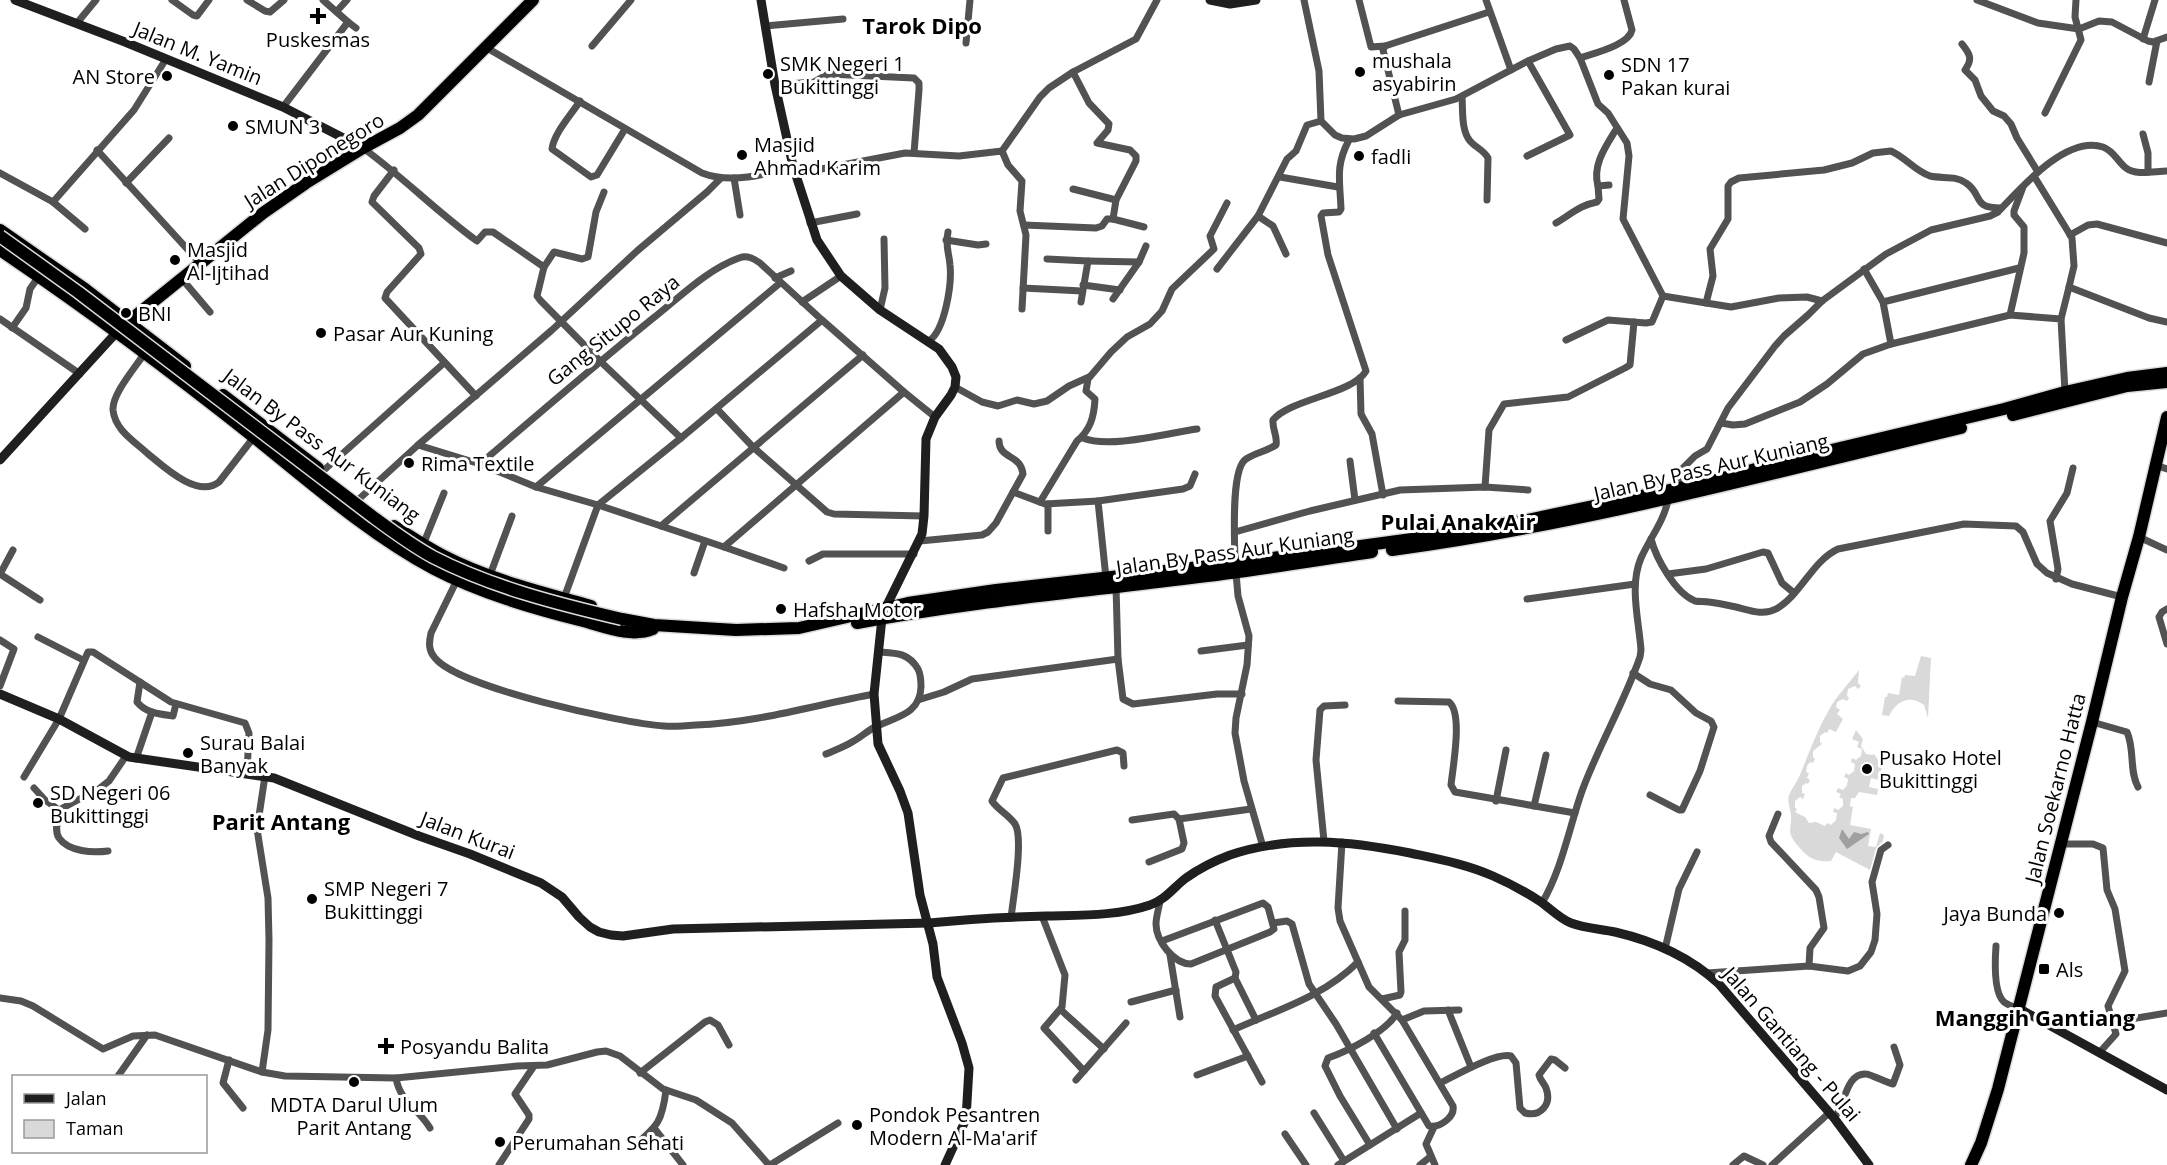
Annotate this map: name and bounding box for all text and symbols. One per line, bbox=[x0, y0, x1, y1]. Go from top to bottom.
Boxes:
marker: Puskesmas bbox=[309, 7, 327, 25]
district label: Tarok Dipo bbox=[862, 10, 982, 40]
street label: Jalan M. Yamin bbox=[128, 14, 266, 91]
place label: Puskesmas bbox=[266, 26, 370, 53]
place label: mushala asyabirin bbox=[1372, 47, 1457, 97]
place label: SMK Negeri 1 Bukittinggi bbox=[780, 50, 905, 100]
place label: SDN 17 Pakan kurai bbox=[1621, 51, 1730, 101]
place label: AN Store bbox=[73, 63, 155, 90]
marker: mushala asyabirin bbox=[1353, 65, 1367, 79]
marker: SMK Negeri 1 Bukittinggi bbox=[761, 67, 775, 81]
marker: SDN 17 Pakan kurai bbox=[1602, 68, 1616, 82]
marker: AN Store bbox=[160, 69, 174, 83]
street label: Jalan Diponegoro bbox=[237, 106, 389, 215]
place label: SMUN 3 bbox=[245, 113, 320, 140]
marker: SMUN 3 bbox=[226, 119, 240, 133]
place label: Masjid Ahmad Karim bbox=[754, 131, 881, 181]
place label: fadli bbox=[1371, 143, 1411, 170]
marker: Masjid Ahmad Karim bbox=[735, 148, 749, 162]
marker: fadli bbox=[1352, 149, 1366, 163]
place label: Masjid Al-Ijtihad bbox=[187, 236, 270, 286]
marker: Masjid Al-Ijtihad bbox=[168, 253, 182, 267]
street label: Gang Situpo Raya bbox=[541, 268, 685, 392]
place label: BNI bbox=[138, 300, 172, 327]
marker: BNI bbox=[119, 306, 133, 320]
place label: Pasar Aur Kuning bbox=[333, 320, 494, 347]
marker: Pasar Aur Kuning bbox=[314, 326, 328, 340]
street label: Jalan By Pass Aur Kuniang bbox=[216, 361, 426, 528]
street label: Jalan By Pass Aur Kuniang bbox=[1589, 427, 1831, 508]
place label: Rima Textile bbox=[421, 450, 534, 477]
marker: Rima Textile bbox=[402, 456, 416, 470]
district label: Pulai Anak Air bbox=[1381, 506, 1535, 536]
street label: Jalan By Pass Aur Kuniang bbox=[1112, 521, 1356, 581]
place label: Hafsha Motor bbox=[793, 596, 921, 623]
marker: Hafsha Motor bbox=[774, 602, 788, 616]
street label: Jalan Soekarno Hatta bbox=[2018, 690, 2092, 888]
place label: Surau Balai Banyak bbox=[200, 729, 305, 779]
place label: Pusako Hotel Bukittinggi bbox=[1879, 744, 2002, 794]
marker: Surau Balai Banyak bbox=[181, 746, 195, 760]
marker: Pusako Hotel Bukittinggi bbox=[1860, 762, 1874, 776]
place label: SD Negeri 06 Bukittinggi bbox=[50, 779, 170, 829]
marker: SD Negeri 06 Bukittinggi bbox=[31, 796, 45, 810]
street label: Jalan Kurai bbox=[415, 804, 519, 865]
district label: Parit Antang bbox=[212, 806, 351, 836]
place label: SMP Negeri 7 Bukittinggi bbox=[324, 875, 448, 925]
marker: SMP Negeri 7 Bukittinggi bbox=[305, 892, 319, 906]
place label: Jaya Bunda bbox=[1941, 900, 2047, 927]
marker: Jaya Bunda bbox=[2052, 906, 2066, 920]
place label: Als bbox=[2056, 956, 2083, 983]
street label: Jalan Gantiang - Pulai bbox=[1716, 959, 1867, 1127]
marker: Als bbox=[2037, 962, 2051, 976]
district label: Manggih Gantiang bbox=[1935, 1002, 2136, 1032]
place label: Posyandu Balita bbox=[400, 1033, 549, 1060]
marker: Posyandu Balita bbox=[377, 1037, 395, 1055]
legend bbox=[12, 1075, 207, 1153]
marker: MDTA Darul Ulum Parit Antang bbox=[347, 1075, 361, 1089]
text: Jalan bbox=[64, 1086, 106, 1110]
place label: MDTA Darul Ulum Parit Antang bbox=[270, 1091, 438, 1141]
place label: Pondok Pesantren Modern Al-Ma'arif bbox=[869, 1101, 1040, 1151]
text: Taman bbox=[66, 1116, 124, 1140]
marker: Pondok Pesantren Modern Al-Ma'arif bbox=[850, 1118, 864, 1132]
place label: Perumahan Sehati bbox=[512, 1129, 684, 1156]
marker: Perumahan Sehati bbox=[493, 1135, 507, 1149]

